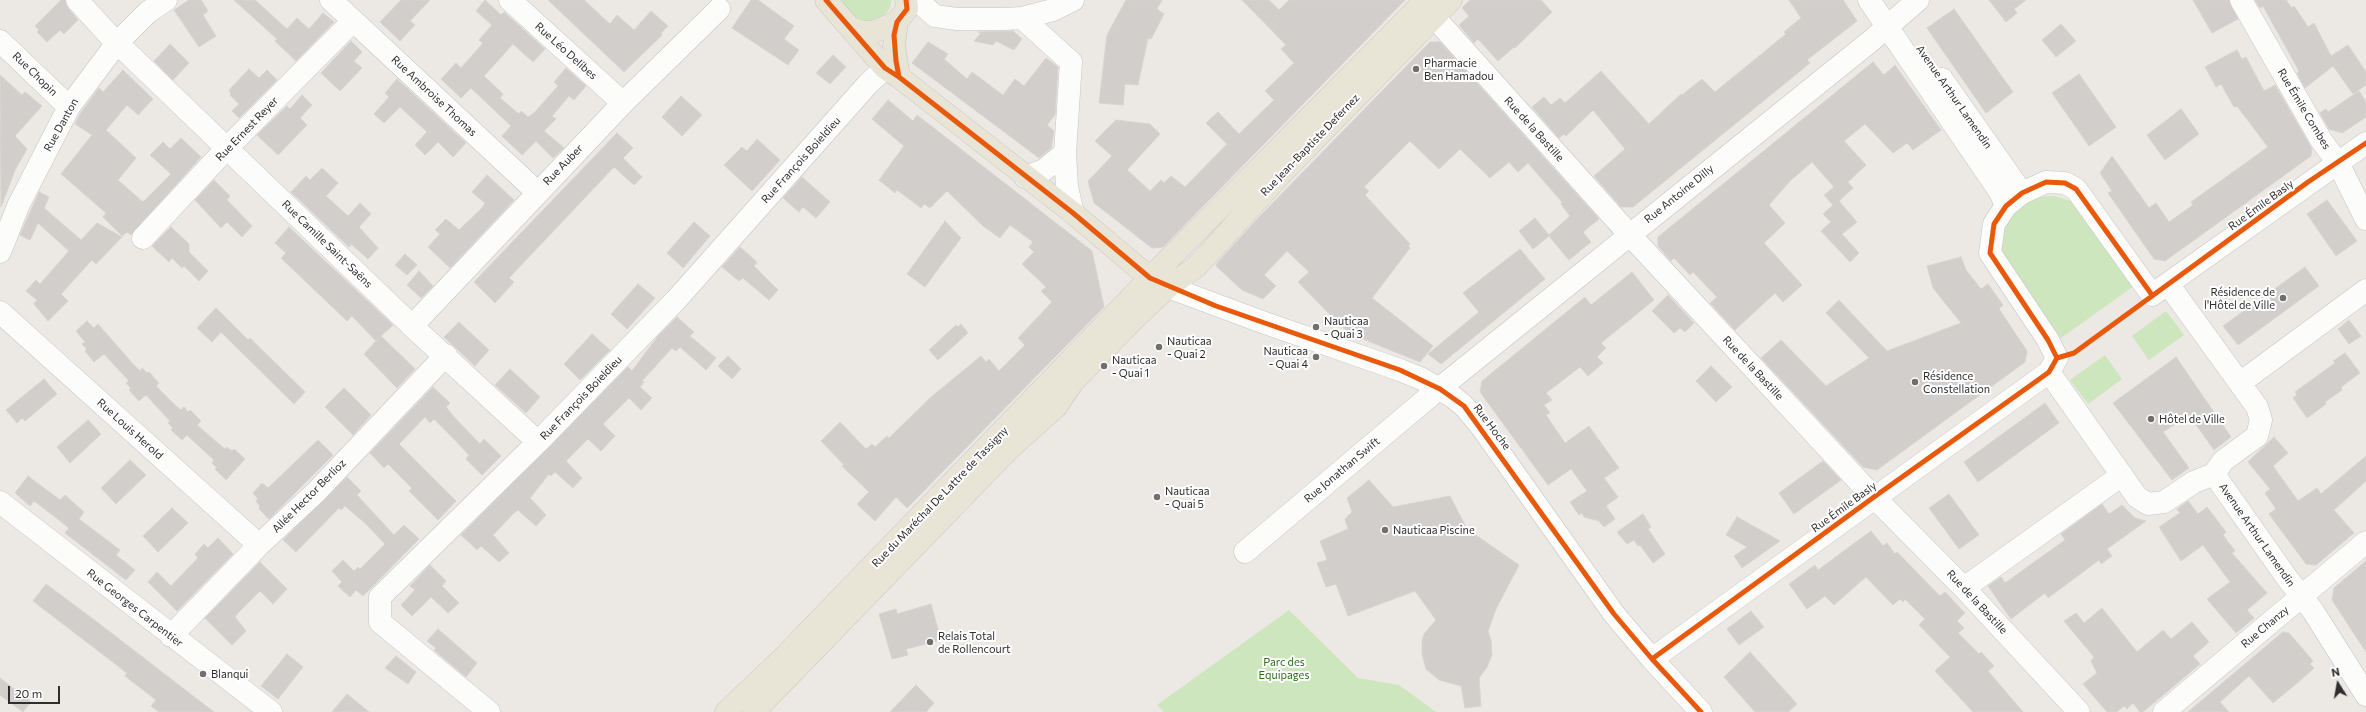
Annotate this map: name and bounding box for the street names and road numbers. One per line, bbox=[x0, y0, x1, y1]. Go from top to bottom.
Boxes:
street label: Rue Léo Delibes bbox=[532, 20, 600, 82]
street label: Avenue Arthur Lamendin bbox=[1913, 43, 1995, 151]
street label: Rue Chopin bbox=[10, 49, 60, 99]
street label: Rue Ambroise Thomas bbox=[389, 53, 479, 139]
street label: Rue Émile Combes bbox=[2275, 66, 2333, 152]
street label: Rue Jean-Baptiste Defernez bbox=[1258, 91, 1362, 199]
street label: Rue Ernest Reyer bbox=[213, 94, 281, 164]
street label: Rue de la Bastille bbox=[1501, 94, 1567, 164]
street label: Rue Danton bbox=[41, 96, 81, 154]
street label: Rue François Boieldieu bbox=[759, 114, 843, 206]
street label: Rue Auber bbox=[540, 142, 586, 188]
street label: Rue Antoine Dilly bbox=[1642, 162, 1716, 226]
street label: Rue Émile Basly bbox=[2226, 177, 2296, 233]
street label: Rue Camille Saint-Saëns bbox=[279, 197, 375, 291]
street label: Rue de la Bastille bbox=[1720, 333, 1786, 403]
street label: Rue François Boieldieu bbox=[537, 353, 625, 443]
street label: Rue Louis Herold bbox=[94, 396, 166, 462]
street label: Rue Hoche bbox=[1471, 402, 1513, 452]
street label: Rue du Maréchal De Lattre de Tassigny bbox=[869, 424, 1011, 570]
street label: Rue Jonathan Swift bbox=[1301, 434, 1383, 506]
street label: Allée Hector Berlioz bbox=[269, 456, 349, 536]
street label: Rue Émile Basly bbox=[1809, 479, 1879, 535]
street label: Avenue Arthur Lamendin bbox=[2216, 481, 2298, 589]
street label: Rue Georges Carpentier bbox=[84, 566, 186, 650]
street label: Rue de la Bastille bbox=[1944, 567, 2010, 637]
street label: Rue Chanzy bbox=[2238, 603, 2292, 651]

